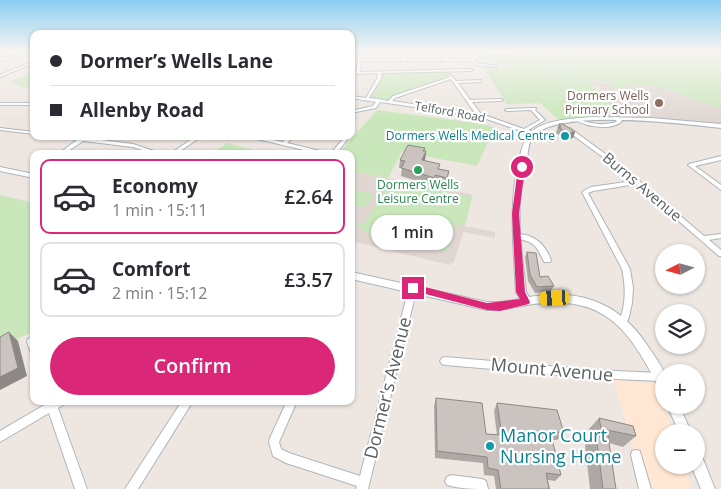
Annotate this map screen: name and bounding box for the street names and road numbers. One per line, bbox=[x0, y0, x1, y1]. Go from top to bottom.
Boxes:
street label: Telford Road bbox=[413, 97, 487, 126]
street label: Burns Avenue bbox=[599, 147, 686, 225]
street label: Dormer's Avenue bbox=[358, 314, 416, 461]
street label: Mount Avenue bbox=[490, 352, 614, 386]

